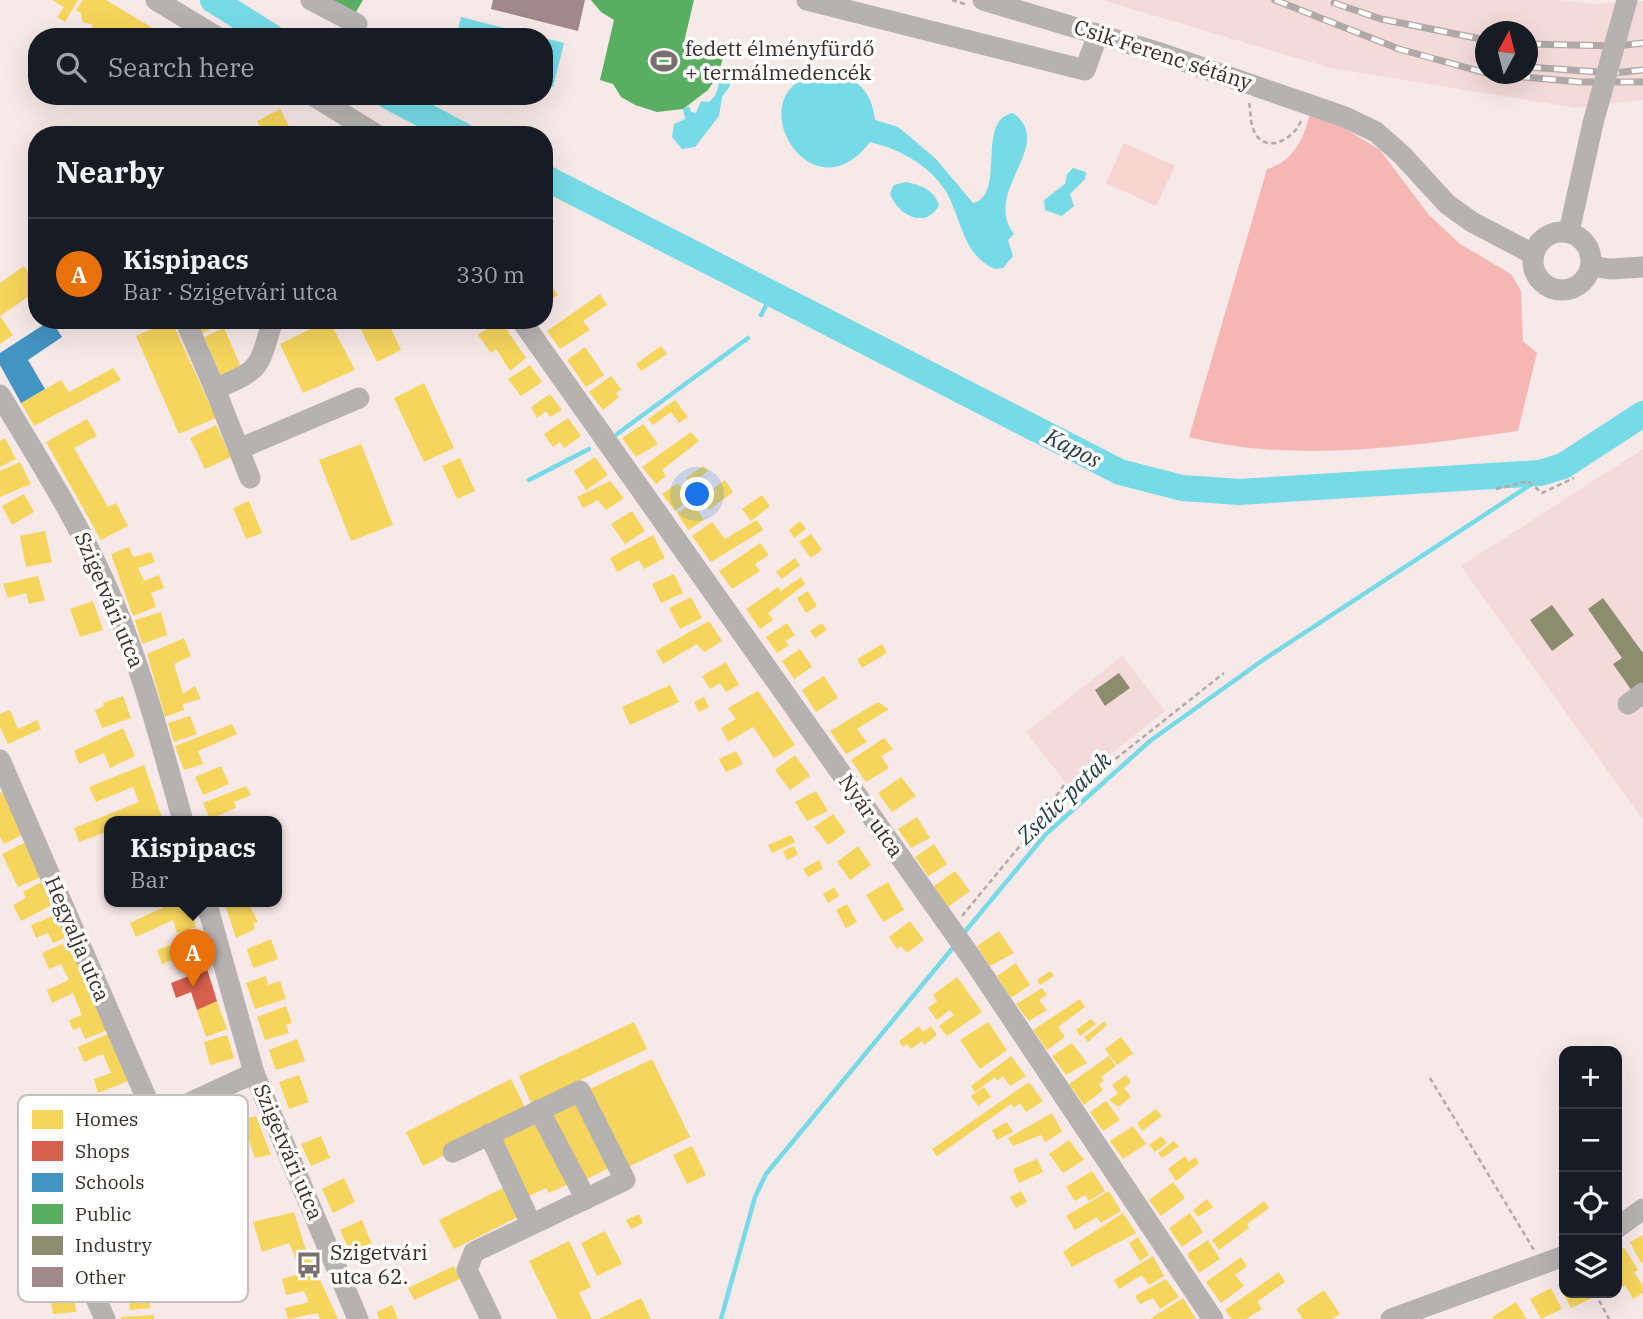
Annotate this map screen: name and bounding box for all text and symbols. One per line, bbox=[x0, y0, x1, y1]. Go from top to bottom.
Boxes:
street label: Csik Ferenc sétány bbox=[1071, 12, 1257, 96]
north arrow bbox=[1475, 21, 1538, 84]
search box bbox=[28, 28, 553, 105]
place label: fedett élményfürdő + termálmedencék bbox=[685, 34, 874, 86]
sports icon: fedett élményfürdő + termálmedencék bbox=[649, 46, 679, 76]
icon: search bbox=[52, 48, 90, 86]
text: Search here bbox=[108, 50, 254, 84]
text: Nearby bbox=[56, 152, 164, 191]
text: Kispipacs bbox=[123, 242, 249, 276]
text: A bbox=[71, 259, 87, 289]
text: 330 m bbox=[456, 259, 525, 289]
text: Bar · Szigetvári utca bbox=[123, 276, 338, 306]
water label: Kapos bbox=[1039, 420, 1107, 474]
your location bbox=[680, 477, 714, 511]
street label: Szigetvári utca bbox=[69, 527, 151, 672]
water label: Zselic-patak bbox=[1009, 744, 1118, 851]
street label: Nyár utca bbox=[833, 768, 911, 863]
popup bbox=[104, 816, 282, 907]
text: Kispipacs bbox=[130, 830, 256, 864]
text: Bar bbox=[130, 864, 168, 894]
street label: Hegyalja utca bbox=[39, 872, 117, 1006]
pin: A bbox=[170, 929, 216, 987]
map controls bbox=[1559, 1046, 1622, 1298]
button: + bbox=[1559, 1046, 1622, 1109]
street label: Szigetvári utca bbox=[248, 1079, 330, 1224]
legend bbox=[18, 1095, 248, 1302]
text: Homes bbox=[75, 1107, 138, 1131]
button: − bbox=[1559, 1109, 1622, 1172]
text: Shops bbox=[75, 1139, 130, 1163]
text: Schools bbox=[75, 1170, 144, 1194]
button: locate bbox=[1559, 1172, 1622, 1235]
text: Public bbox=[75, 1202, 132, 1226]
text: Industry bbox=[75, 1233, 153, 1257]
button: layers bbox=[1559, 1235, 1622, 1298]
place label: Szigetvári utca 62. bbox=[330, 1238, 428, 1290]
bus stop icon: Szigetvári utca 62. bbox=[294, 1250, 324, 1280]
text: Other bbox=[75, 1265, 126, 1289]

